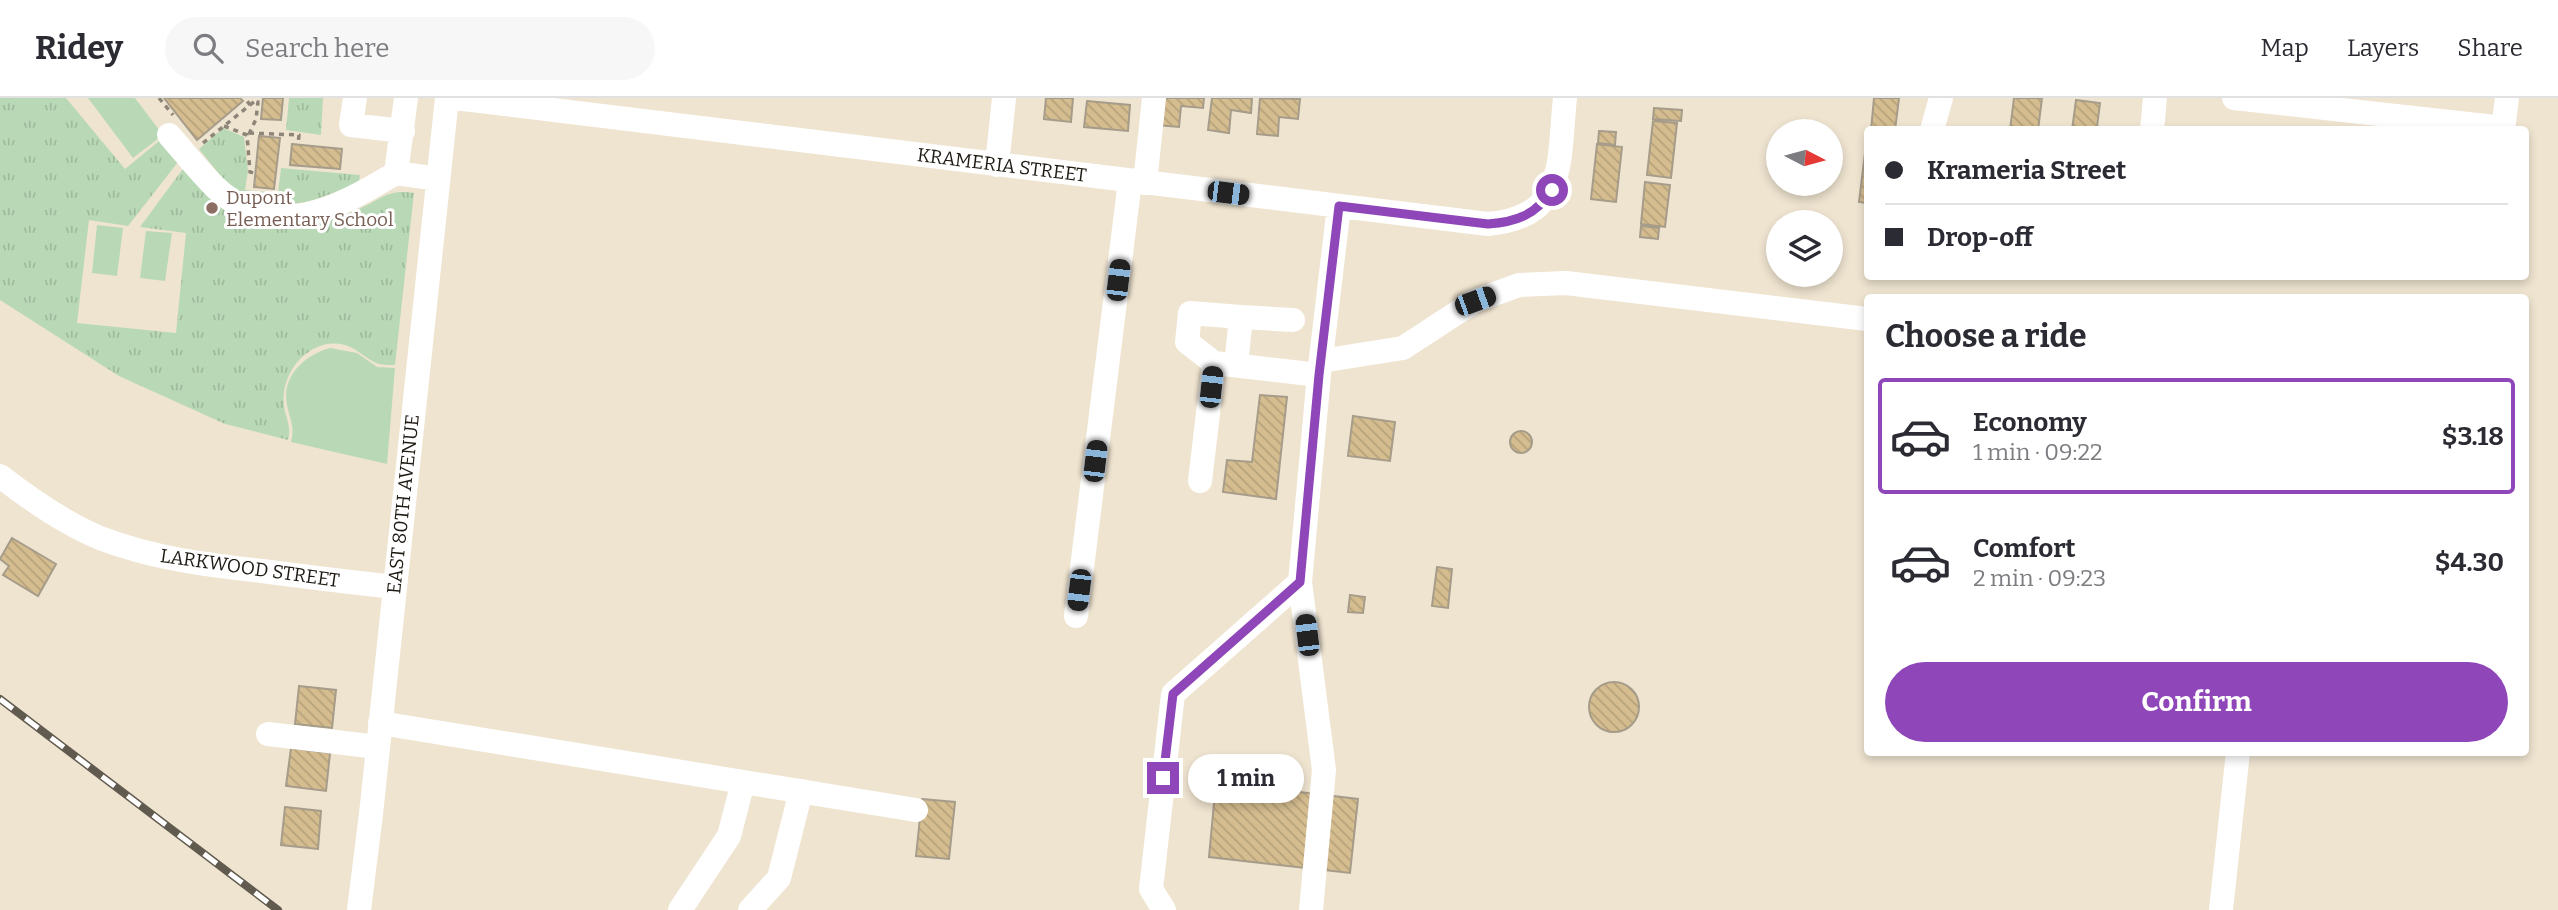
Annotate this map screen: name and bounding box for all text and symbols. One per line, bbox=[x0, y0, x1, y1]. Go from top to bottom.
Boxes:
search box bbox=[165, 17, 655, 80]
text: Ridey bbox=[35, 28, 123, 68]
icon: search bbox=[189, 29, 227, 67]
text: Search here bbox=[245, 33, 389, 64]
text: Map bbox=[2261, 34, 2309, 62]
text: Layers bbox=[2347, 34, 2419, 62]
text: Share bbox=[2457, 34, 2523, 62]
north arrow bbox=[1766, 119, 1843, 196]
map controls bbox=[1766, 119, 1843, 287]
street label: KRAMERIA STREET bbox=[916, 143, 1088, 187]
text: Krameria Street bbox=[1927, 155, 2126, 186]
route start bbox=[1536, 174, 1568, 206]
car bbox=[1206, 180, 1251, 206]
place label: Dupont Elementary School bbox=[226, 186, 393, 231]
marker: Dupont Elementary School bbox=[204, 200, 220, 216]
button: layers bbox=[1766, 210, 1843, 287]
text: Drop-off bbox=[1927, 222, 2033, 253]
car bbox=[1106, 258, 1131, 302]
car bbox=[1452, 284, 1499, 318]
text: Choose a ride bbox=[1885, 317, 2086, 355]
car bbox=[1199, 365, 1224, 409]
icon: car bbox=[1889, 405, 1952, 468]
text: Economy bbox=[1973, 407, 2087, 438]
street label: EAST 80TH AVENUE bbox=[382, 413, 424, 595]
text: $3.18 bbox=[2442, 421, 2504, 452]
text: 1 min · 09:22 bbox=[1973, 438, 2102, 466]
car bbox=[1083, 439, 1108, 483]
icon: car bbox=[1889, 531, 1952, 594]
text: Comfort bbox=[1973, 533, 2076, 564]
street label: LARKWOOD STREET bbox=[159, 544, 341, 592]
text: $4.30 bbox=[2435, 547, 2504, 578]
text: 2 min · 09:23 bbox=[1973, 564, 2106, 592]
car bbox=[1067, 568, 1092, 612]
car bbox=[1295, 613, 1320, 657]
button: Confirm bbox=[1885, 662, 2508, 742]
callout: 1 min bbox=[1188, 754, 1303, 802]
route end bbox=[1147, 762, 1179, 794]
text: 1 min bbox=[1217, 764, 1275, 792]

